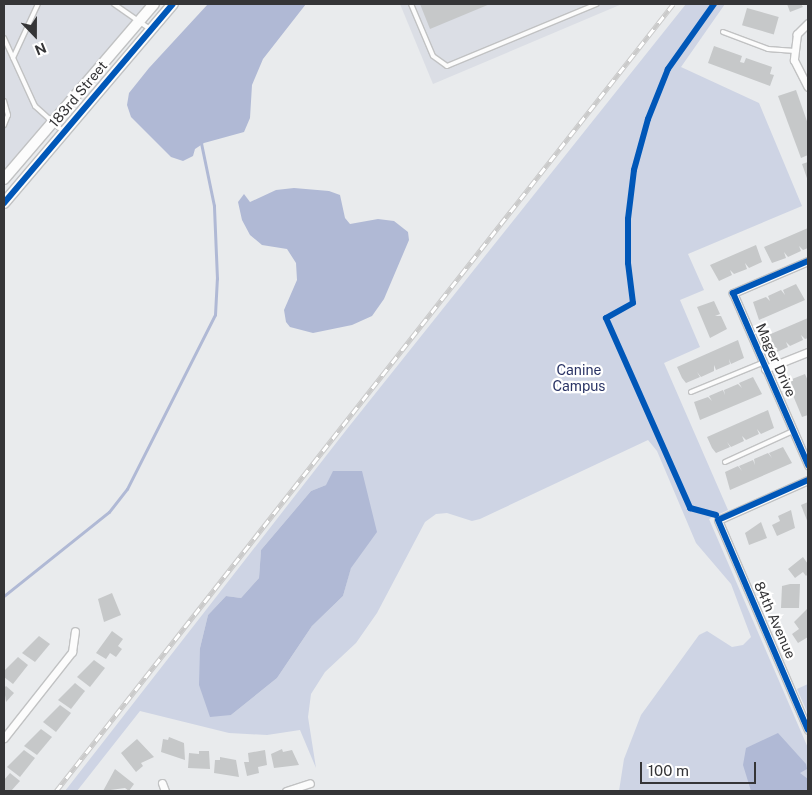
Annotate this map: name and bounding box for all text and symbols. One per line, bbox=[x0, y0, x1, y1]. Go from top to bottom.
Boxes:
north arrow bbox=[10, 10, 60, 60]
text: N bbox=[33, 39, 49, 58]
street label: 183rd Street bbox=[45, 57, 111, 131]
street label: Mager Drive bbox=[752, 321, 800, 399]
park label: Canine Campus bbox=[553, 362, 605, 394]
street label: 84th Avenue bbox=[750, 579, 800, 661]
scale bar bbox=[642, 752, 758, 784]
text: 100 m bbox=[648, 762, 689, 779]

